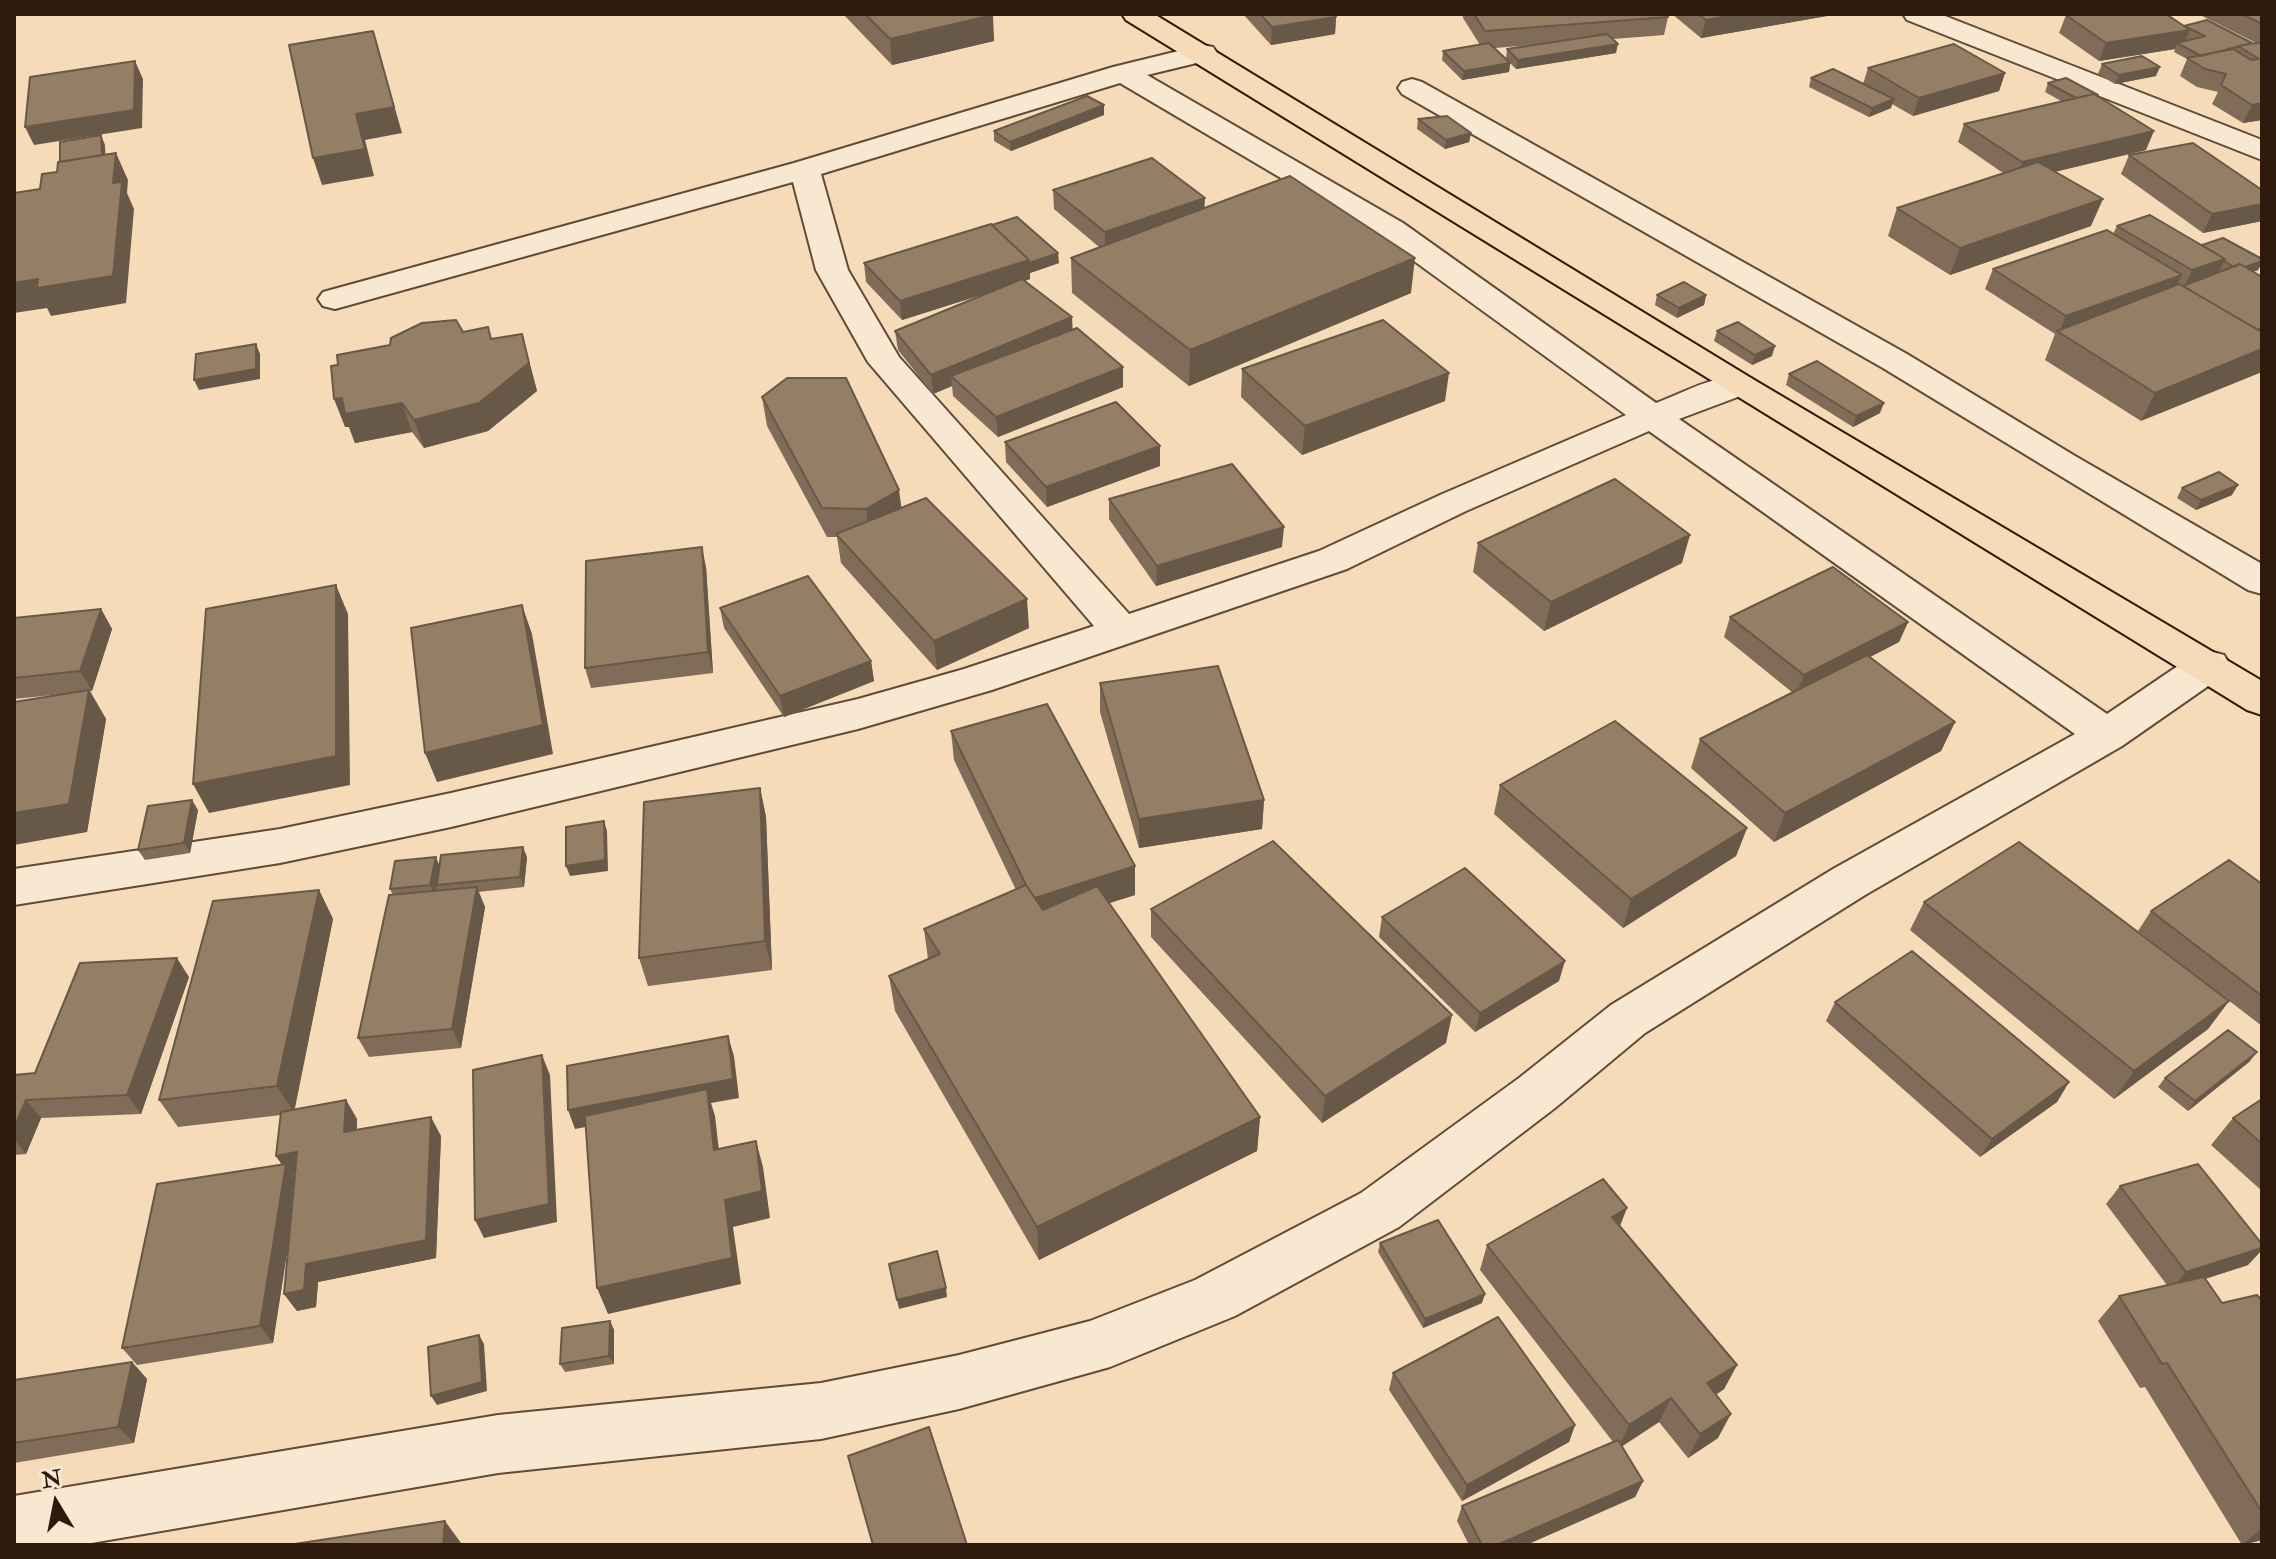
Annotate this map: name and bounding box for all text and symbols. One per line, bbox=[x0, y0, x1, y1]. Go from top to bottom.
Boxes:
north arrow bbox=[16, 1463, 96, 1543]
text: N bbox=[40, 1464, 64, 1495]

